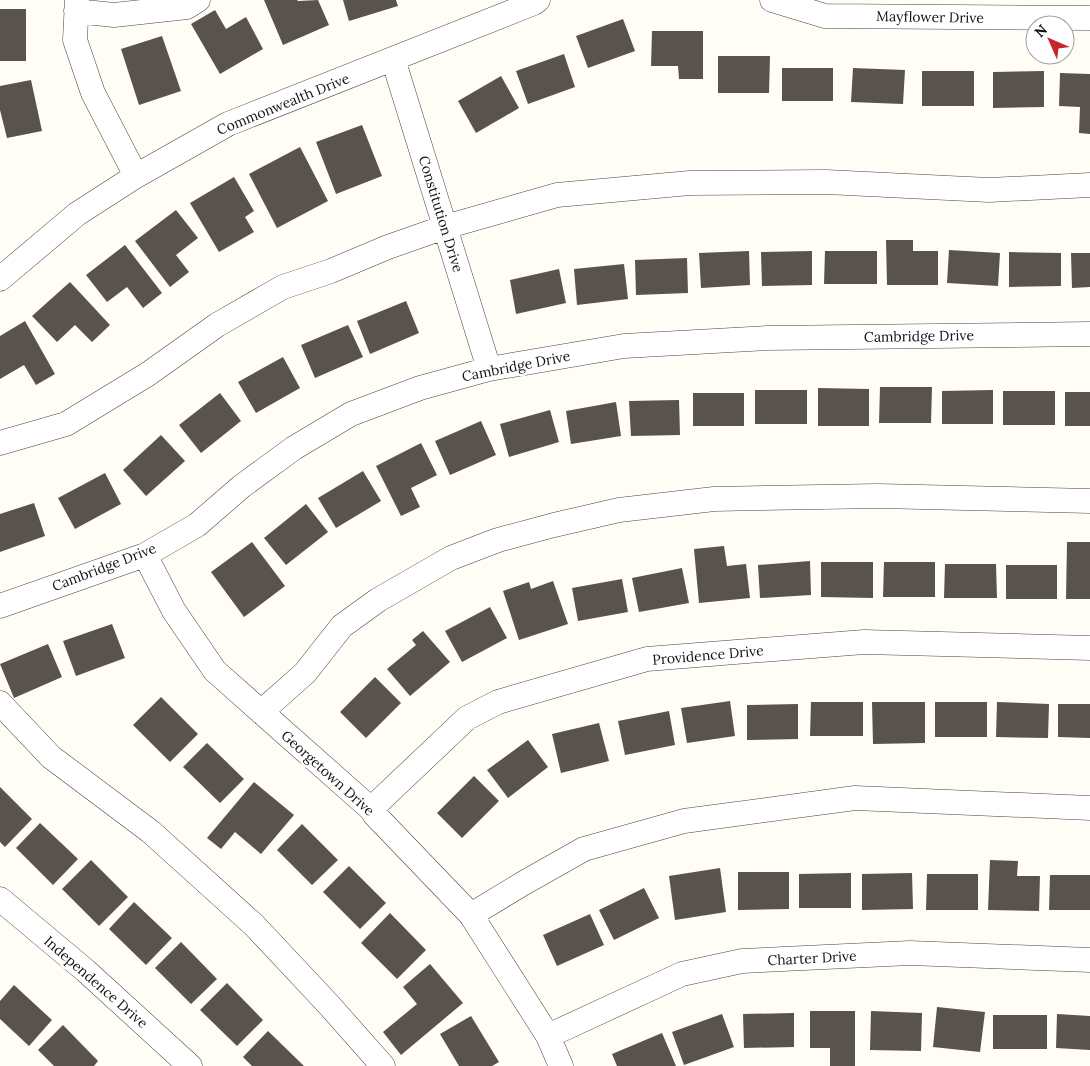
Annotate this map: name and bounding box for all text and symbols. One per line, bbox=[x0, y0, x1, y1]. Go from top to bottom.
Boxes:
street label: Mayflower Drive bbox=[876, 7, 984, 27]
north arrow bbox=[1025, 15, 1075, 65]
text: N bbox=[1031, 20, 1051, 41]
street label: Commonwealth Drive bbox=[214, 69, 352, 139]
street label: Constitution Drive bbox=[415, 153, 467, 275]
street label: Cambridge Drive bbox=[864, 326, 975, 346]
street label: Cambridge Drive bbox=[460, 347, 572, 385]
street label: Cambridge Drive bbox=[49, 539, 159, 595]
street label: Providence Drive bbox=[652, 641, 765, 669]
street label: Georgetown Drive bbox=[278, 726, 379, 820]
street label: Independence Drive bbox=[40, 932, 152, 1032]
street label: Charter Drive bbox=[767, 947, 857, 969]

